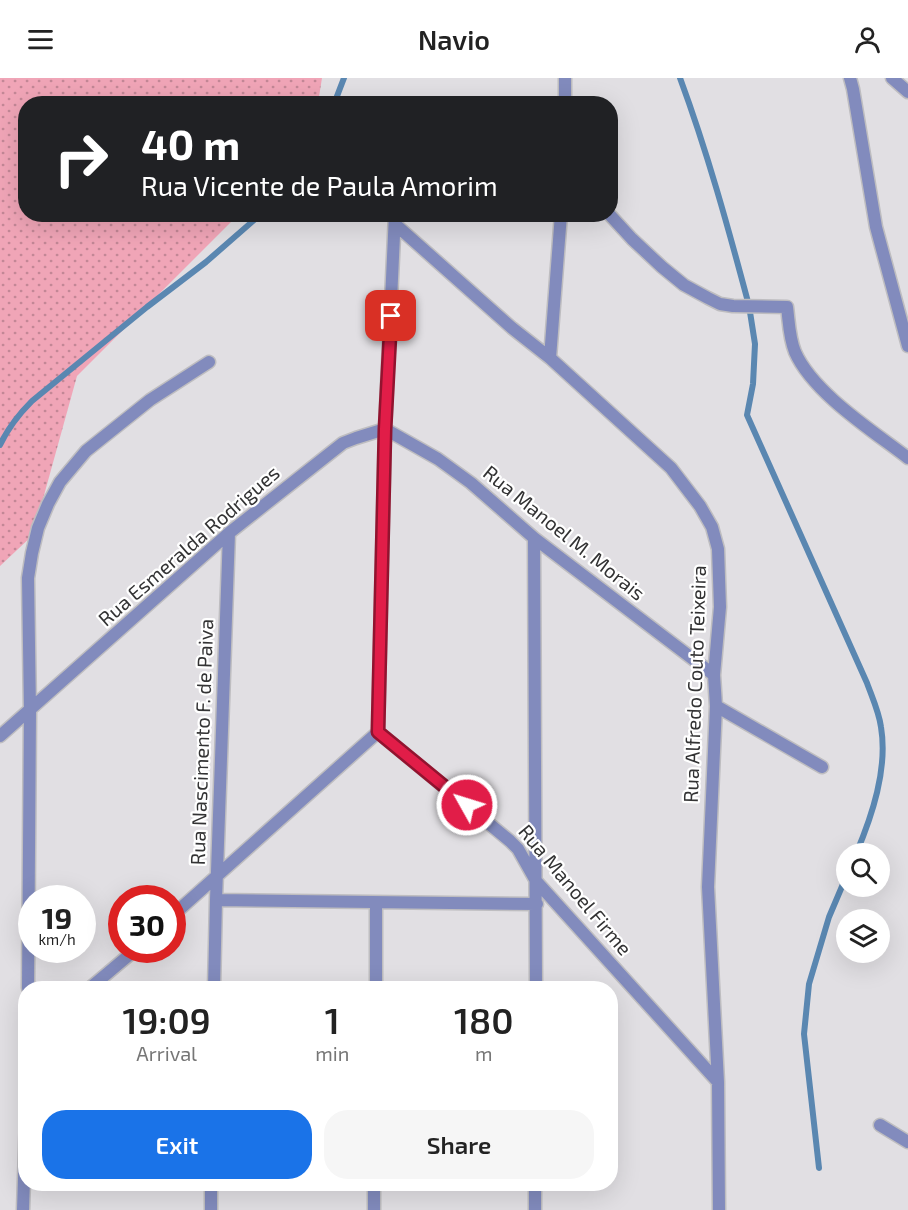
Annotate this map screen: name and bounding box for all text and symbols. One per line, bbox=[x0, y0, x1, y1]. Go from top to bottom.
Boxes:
icon: menu bbox=[24, 23, 57, 56]
text: Navio bbox=[418, 23, 490, 55]
icon: person bbox=[851, 23, 884, 56]
text: 40 m bbox=[141, 118, 240, 168]
icon: right bbox=[42, 120, 120, 198]
text: Rua Vicente de Paula Amorim bbox=[141, 169, 498, 201]
pin bbox=[365, 290, 416, 341]
icon: arrive bbox=[374, 299, 407, 332]
street label: Rua Esmeralda Rodrigues bbox=[93, 460, 284, 630]
street label: Rua Manoel M. Morais bbox=[479, 460, 650, 605]
street label: Rua Alfredo Couto Teixeira bbox=[678, 565, 710, 803]
street label: Rua Nascimento F. de Paiva bbox=[185, 618, 217, 866]
position arrow bbox=[435, 773, 499, 837]
street label: Rua Manoel Firme bbox=[514, 819, 637, 960]
map controls bbox=[836, 843, 890, 963]
button: search bbox=[836, 843, 890, 897]
speed limit sign: 30 bbox=[108, 885, 186, 963]
text: 19 bbox=[42, 899, 72, 935]
button: layers bbox=[836, 909, 890, 963]
text: km/h bbox=[38, 930, 76, 948]
text: 19:09 bbox=[123, 998, 211, 1041]
text: 1 bbox=[325, 998, 340, 1041]
text: 180 bbox=[454, 998, 513, 1041]
text: Arrival bbox=[136, 1041, 197, 1065]
text: min bbox=[315, 1041, 349, 1065]
text: m bbox=[475, 1041, 492, 1065]
button: Exit bbox=[42, 1110, 312, 1179]
button: Share bbox=[324, 1110, 594, 1179]

